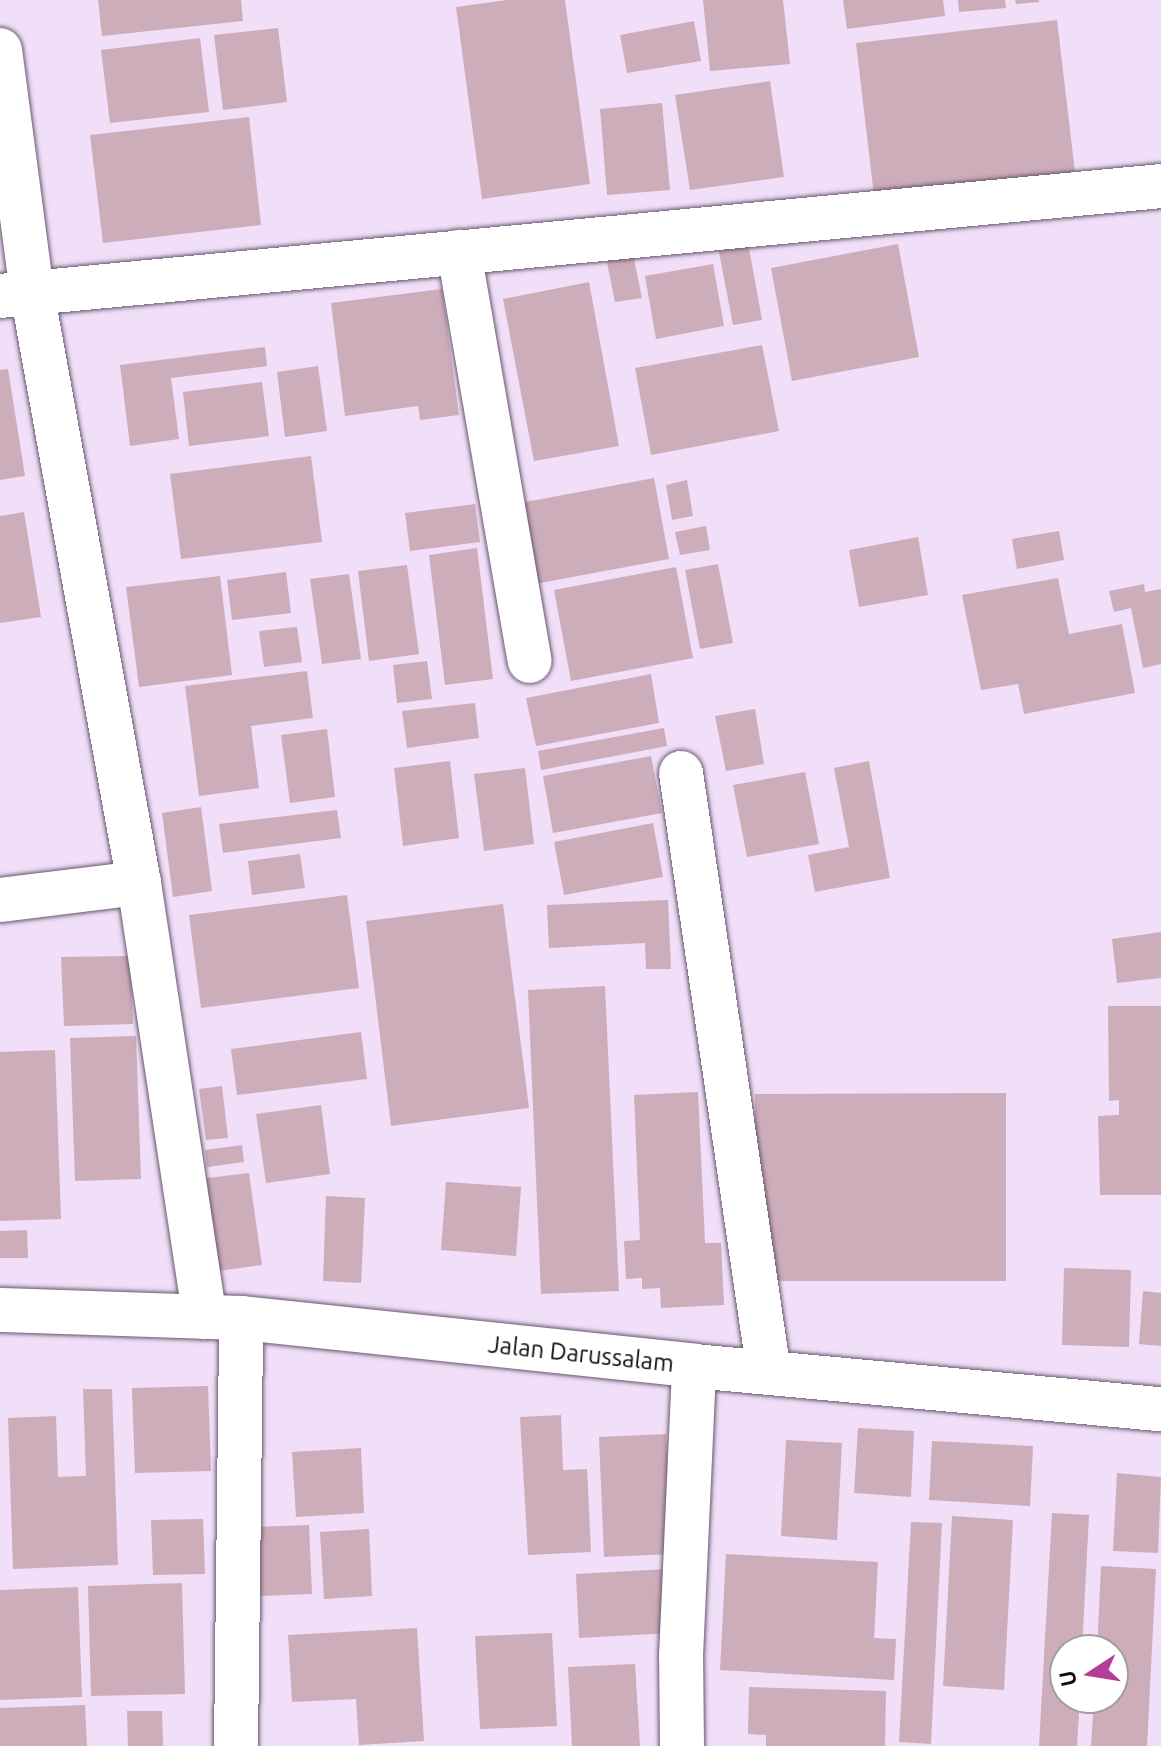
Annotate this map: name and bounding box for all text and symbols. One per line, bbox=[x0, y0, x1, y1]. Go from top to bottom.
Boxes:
street label: Jalan Darussalam bbox=[487, 1330, 675, 1378]
north arrow bbox=[1049, 1634, 1129, 1714]
text: U bbox=[1053, 1669, 1081, 1689]

